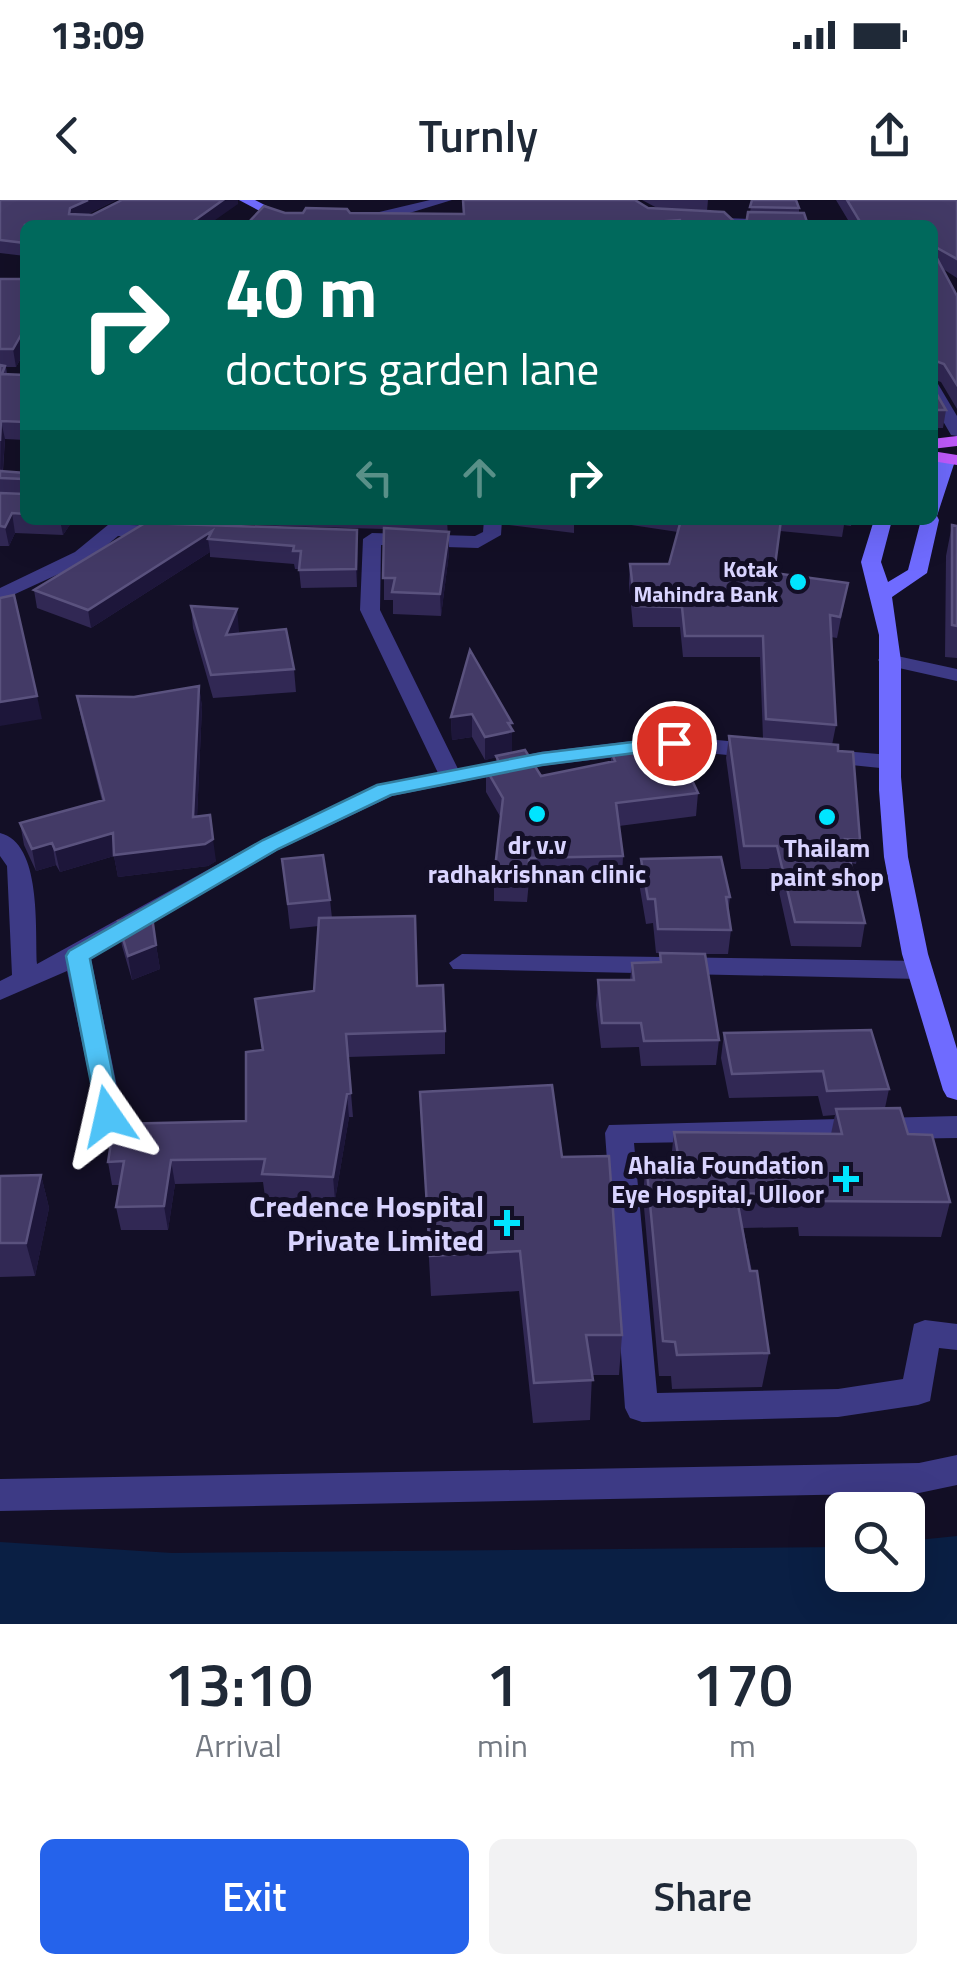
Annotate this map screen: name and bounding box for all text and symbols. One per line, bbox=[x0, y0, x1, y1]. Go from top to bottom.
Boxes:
text: 13:09 bbox=[50, 6, 145, 64]
text: Turnly bbox=[419, 101, 538, 169]
icon: back bbox=[40, 108, 95, 163]
icon: share bbox=[862, 108, 917, 163]
text: 40 m bbox=[225, 238, 378, 344]
icon: right bbox=[60, 260, 190, 390]
text: doctors garden lane bbox=[225, 334, 599, 402]
icon: left bbox=[347, 450, 402, 505]
icon: ahead bbox=[452, 450, 507, 505]
icon: right bbox=[557, 450, 612, 505]
place label: Kotak Mahindra Bank bbox=[633, 552, 779, 611]
marker: Kotak Mahindra Bank bbox=[787, 571, 809, 593]
pin bbox=[632, 701, 717, 786]
icon: arrive bbox=[647, 716, 702, 771]
marker: dr v.v radhakrishnan clinic bbox=[526, 803, 548, 825]
marker: Thailam paint shop bbox=[816, 806, 838, 828]
place label: dr v.v radhakrishnan clinic bbox=[428, 826, 646, 893]
place label: Thailam paint shop bbox=[770, 829, 884, 896]
position arrow bbox=[56, 1064, 160, 1168]
place label: Ahalia Foundation Eye Hospital, Ulloor bbox=[611, 1146, 824, 1213]
marker: Ahalia Foundation Eye Hospital, Ulloor bbox=[833, 1166, 859, 1192]
place label: Credence Hospital Private Limited bbox=[249, 1183, 484, 1263]
marker: Credence Hospital Private Limited bbox=[494, 1210, 520, 1236]
map controls bbox=[825, 1492, 925, 1592]
button: search bbox=[825, 1492, 925, 1592]
text: 13:10 bbox=[164, 1638, 313, 1729]
text: 1 bbox=[486, 1638, 519, 1729]
text: 170 bbox=[692, 1638, 793, 1729]
text: Arrival bbox=[195, 1721, 282, 1769]
text: min bbox=[477, 1721, 528, 1769]
text: m bbox=[729, 1721, 756, 1769]
button: Exit bbox=[40, 1839, 469, 1954]
button: Share bbox=[489, 1839, 917, 1954]

